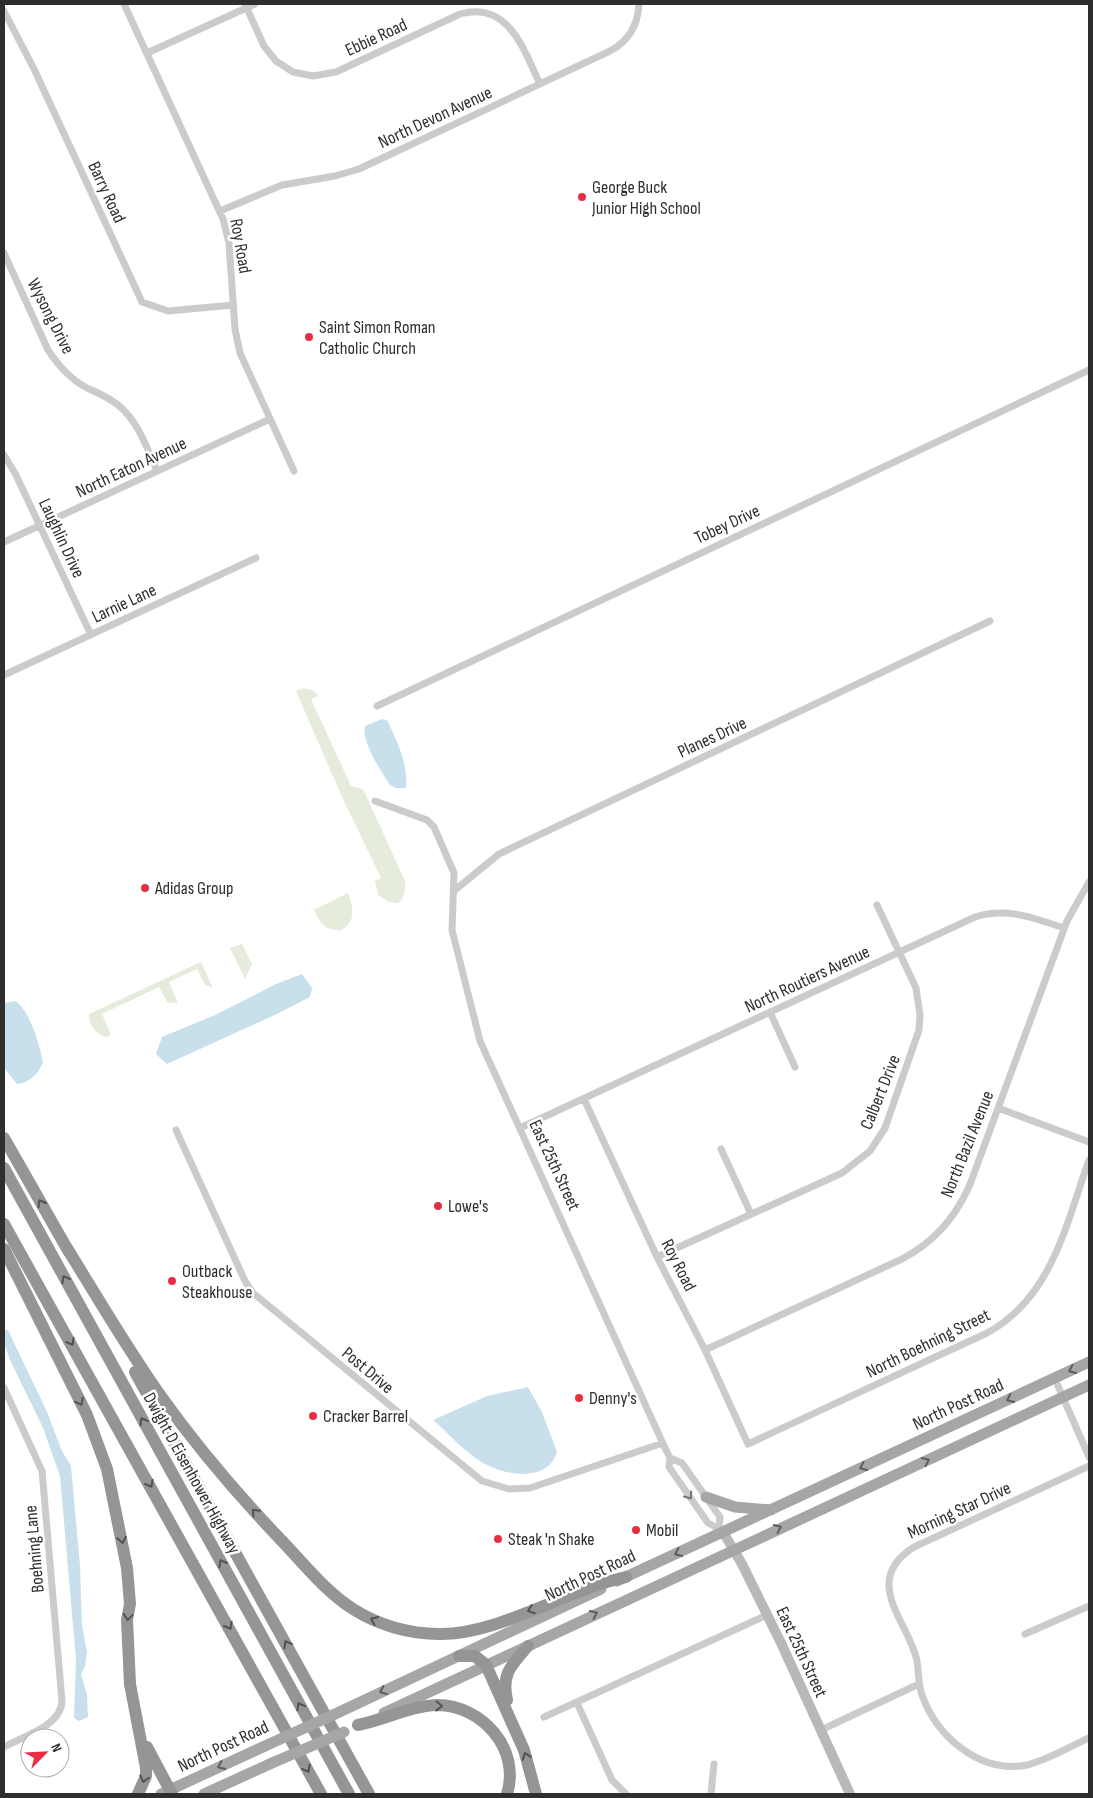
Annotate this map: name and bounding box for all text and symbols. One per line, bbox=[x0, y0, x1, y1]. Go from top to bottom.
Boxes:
street label: Ebbie Road bbox=[342, 14, 410, 61]
street label: North Devon Avenue bbox=[375, 82, 495, 153]
street label: Barry Road bbox=[83, 158, 130, 226]
place label: George Buck Junior High School bbox=[591, 177, 701, 219]
marker: George Buck Junior High School bbox=[576, 191, 588, 203]
street label: Roy Road bbox=[225, 217, 256, 275]
street label: Wysong Drive bbox=[23, 275, 78, 357]
place label: Saint Simon Roman Catholic Church bbox=[319, 317, 436, 359]
marker: Saint Simon Roman Catholic Church bbox=[303, 331, 315, 343]
street label: North Eaton Avenue bbox=[73, 433, 190, 502]
street label: Laughlin Drive bbox=[34, 495, 89, 581]
street label: Tobey Drive bbox=[691, 500, 763, 549]
street label: Larnie Lane bbox=[89, 579, 160, 627]
street label: Planes Drive bbox=[674, 712, 750, 763]
place label: Adidas Group bbox=[154, 878, 233, 899]
marker: Adidas Group bbox=[139, 882, 151, 894]
street label: North Routiers Avenue bbox=[741, 941, 873, 1018]
street label: Calbert Drive bbox=[856, 1052, 905, 1133]
street label: North Bazil Avenue bbox=[937, 1088, 998, 1201]
street label: East 25th Street bbox=[524, 1117, 585, 1214]
place label: Lowe's bbox=[448, 1196, 488, 1217]
one-way arrow bbox=[37, 1199, 47, 1208]
marker: Lowe's bbox=[432, 1200, 444, 1212]
street label: Roy Road bbox=[657, 1236, 700, 1295]
place label: Outback Steakhouse bbox=[182, 1261, 253, 1303]
one-way arrow bbox=[61, 1275, 71, 1284]
marker: Outback Steakhouse bbox=[166, 1275, 178, 1287]
street label: North Boehning Street bbox=[863, 1304, 994, 1383]
one-way arrow bbox=[64, 1337, 74, 1346]
street label: Post Drive bbox=[337, 1343, 398, 1398]
one-way arrow bbox=[1068, 1364, 1077, 1375]
street label: North Post Road bbox=[909, 1374, 1007, 1435]
place label: Denny's bbox=[589, 1388, 637, 1409]
street label: Dwight D Eisenhower Highway bbox=[139, 1389, 245, 1558]
marker: Denny's bbox=[573, 1392, 585, 1404]
one-way arrow bbox=[1006, 1393, 1015, 1403]
one-way arrow bbox=[74, 1397, 85, 1406]
place label: Cracker Barrel bbox=[323, 1406, 408, 1427]
marker: Cracker Barrel bbox=[307, 1410, 319, 1422]
one-way arrow bbox=[140, 1417, 150, 1426]
one-way arrow bbox=[921, 1456, 930, 1467]
one-way arrow bbox=[859, 1461, 868, 1472]
street label: Morning Star Drive bbox=[904, 1477, 1014, 1544]
one-way arrow bbox=[144, 1479, 154, 1488]
one-way arrow bbox=[683, 1490, 692, 1500]
street label: Boehning Lane bbox=[20, 1504, 49, 1594]
one-way arrow bbox=[252, 1508, 261, 1517]
place label: Mobil bbox=[646, 1520, 678, 1541]
marker: Mobil bbox=[630, 1524, 642, 1536]
one-way arrow bbox=[773, 1524, 782, 1535]
place label: Steak 'n Shake bbox=[508, 1529, 595, 1550]
marker: Steak 'n Shake bbox=[492, 1533, 504, 1545]
one-way arrow bbox=[117, 1536, 127, 1544]
street label: North Post Road bbox=[541, 1545, 639, 1606]
one-way arrow bbox=[675, 1546, 684, 1556]
one-way arrow bbox=[218, 1560, 228, 1569]
one-way arrow bbox=[527, 1604, 535, 1614]
street label: East 25th Street bbox=[771, 1604, 832, 1701]
one-way arrow bbox=[589, 1610, 598, 1621]
one-way arrow bbox=[123, 1613, 134, 1621]
one-way arrow bbox=[370, 1615, 379, 1626]
one-way arrow bbox=[222, 1621, 232, 1630]
one-way arrow bbox=[283, 1641, 293, 1650]
one-way arrow bbox=[379, 1685, 388, 1695]
one-way arrow bbox=[436, 1701, 443, 1711]
one-way arrow bbox=[297, 1702, 307, 1711]
street label: North Post Road bbox=[174, 1716, 272, 1777]
north arrow bbox=[20, 1728, 70, 1778]
text: N bbox=[47, 1741, 66, 1755]
one-way arrow bbox=[522, 1752, 532, 1761]
one-way arrow bbox=[217, 1760, 226, 1770]
one-way arrow bbox=[301, 1763, 311, 1772]
one-way arrow bbox=[139, 1775, 150, 1783]

